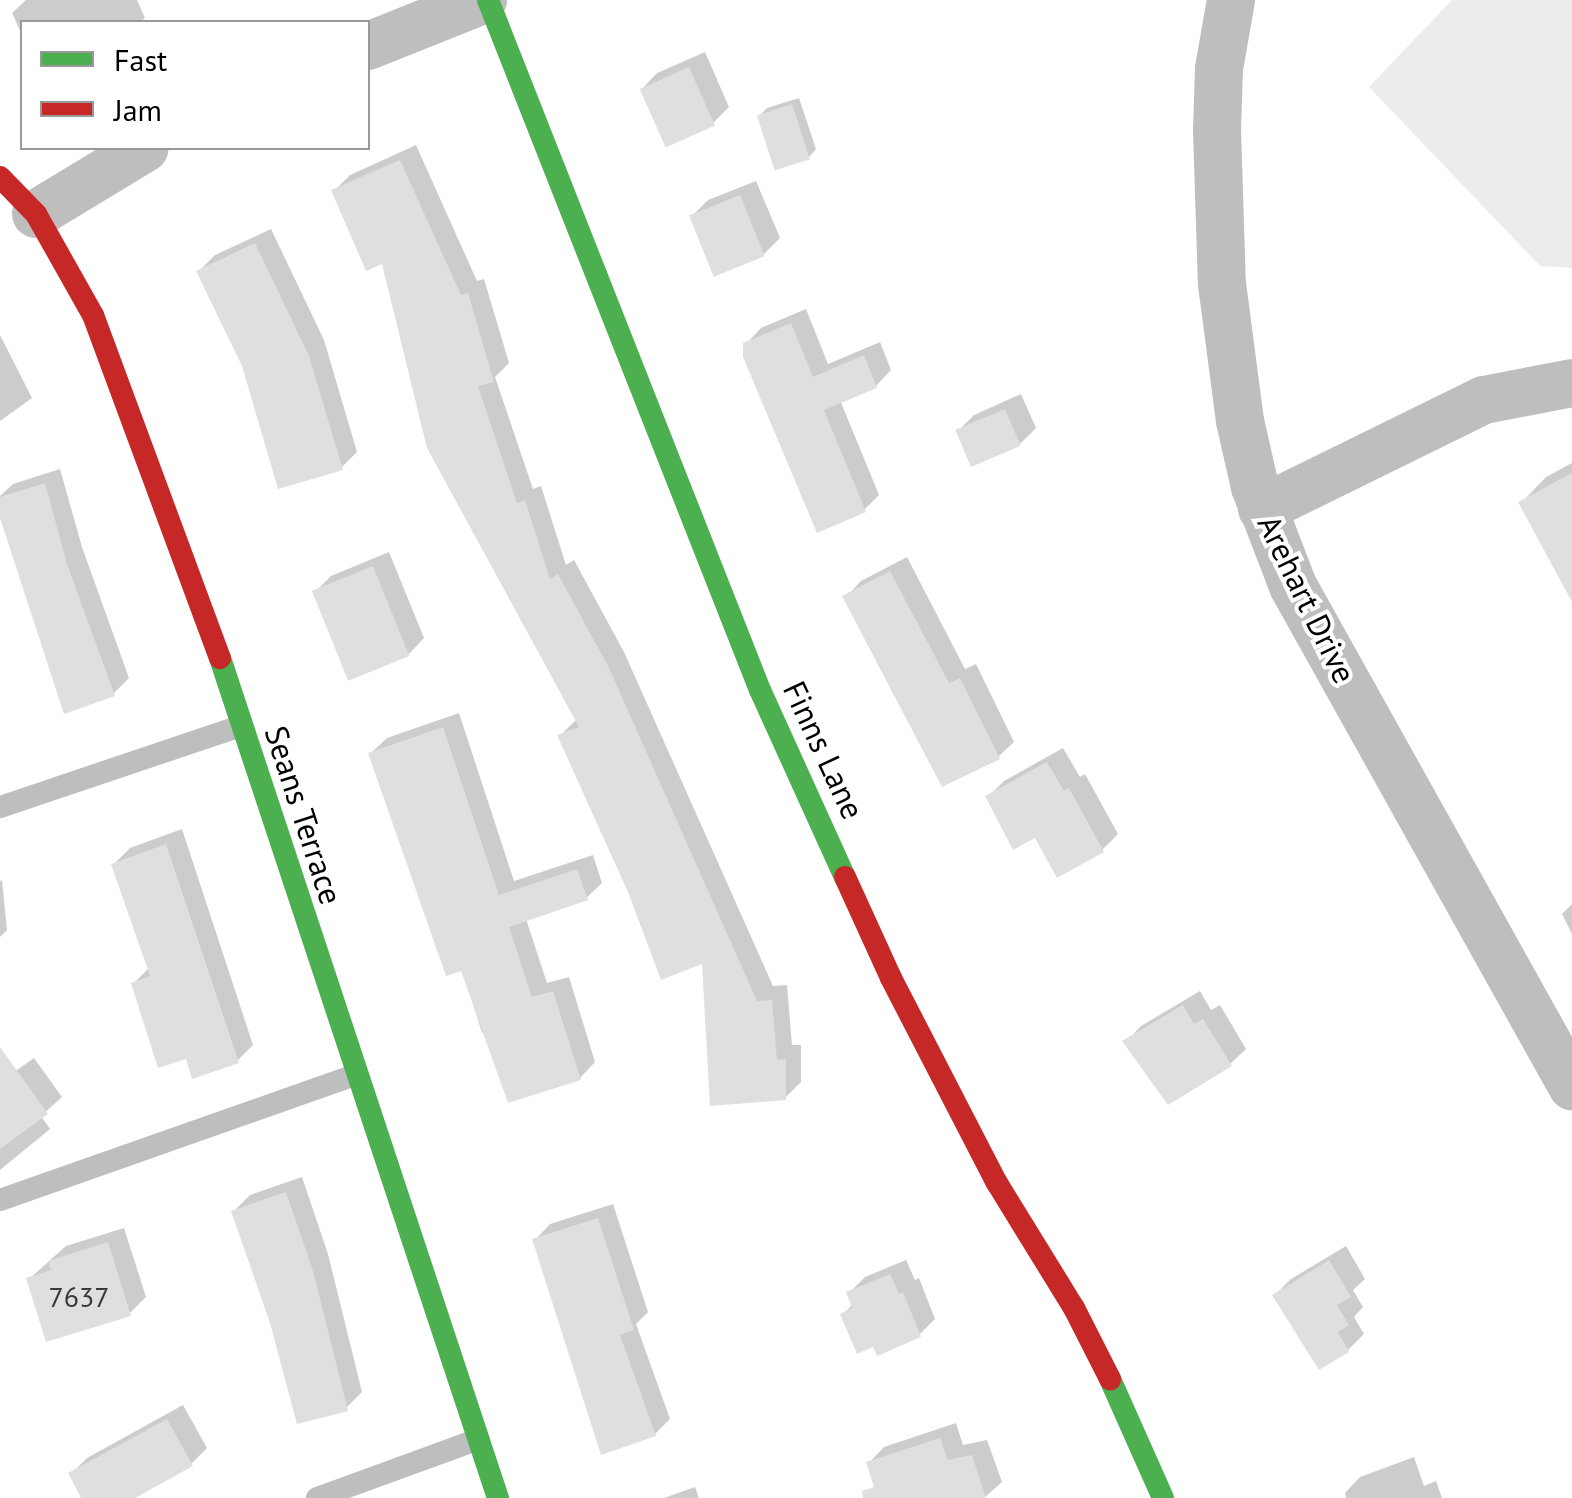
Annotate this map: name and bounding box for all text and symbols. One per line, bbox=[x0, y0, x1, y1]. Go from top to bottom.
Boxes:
legend bbox=[20, 20, 370, 150]
text: Fast bbox=[114, 40, 167, 79]
text: Jam bbox=[114, 90, 162, 129]
street label: Arehart Drive bbox=[1250, 509, 1364, 689]
street label: Finns Lane bbox=[775, 675, 873, 825]
street label: Seans Terrace bbox=[257, 721, 351, 909]
house number: 7637 bbox=[48, 1280, 110, 1314]

